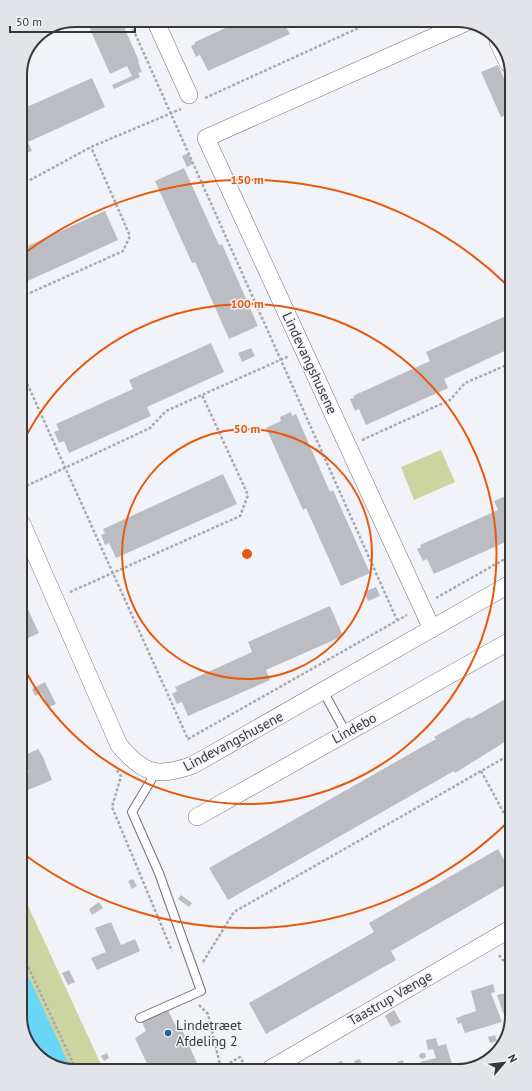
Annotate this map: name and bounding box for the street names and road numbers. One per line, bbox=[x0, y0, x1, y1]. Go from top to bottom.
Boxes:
street label: Lindevangshusene bbox=[278, 309, 342, 417]
street label: Lindevangshusene bbox=[180, 707, 286, 775]
street label: Lindebo bbox=[328, 708, 380, 748]
street label: Taastrup Vænge bbox=[344, 967, 436, 1029]

